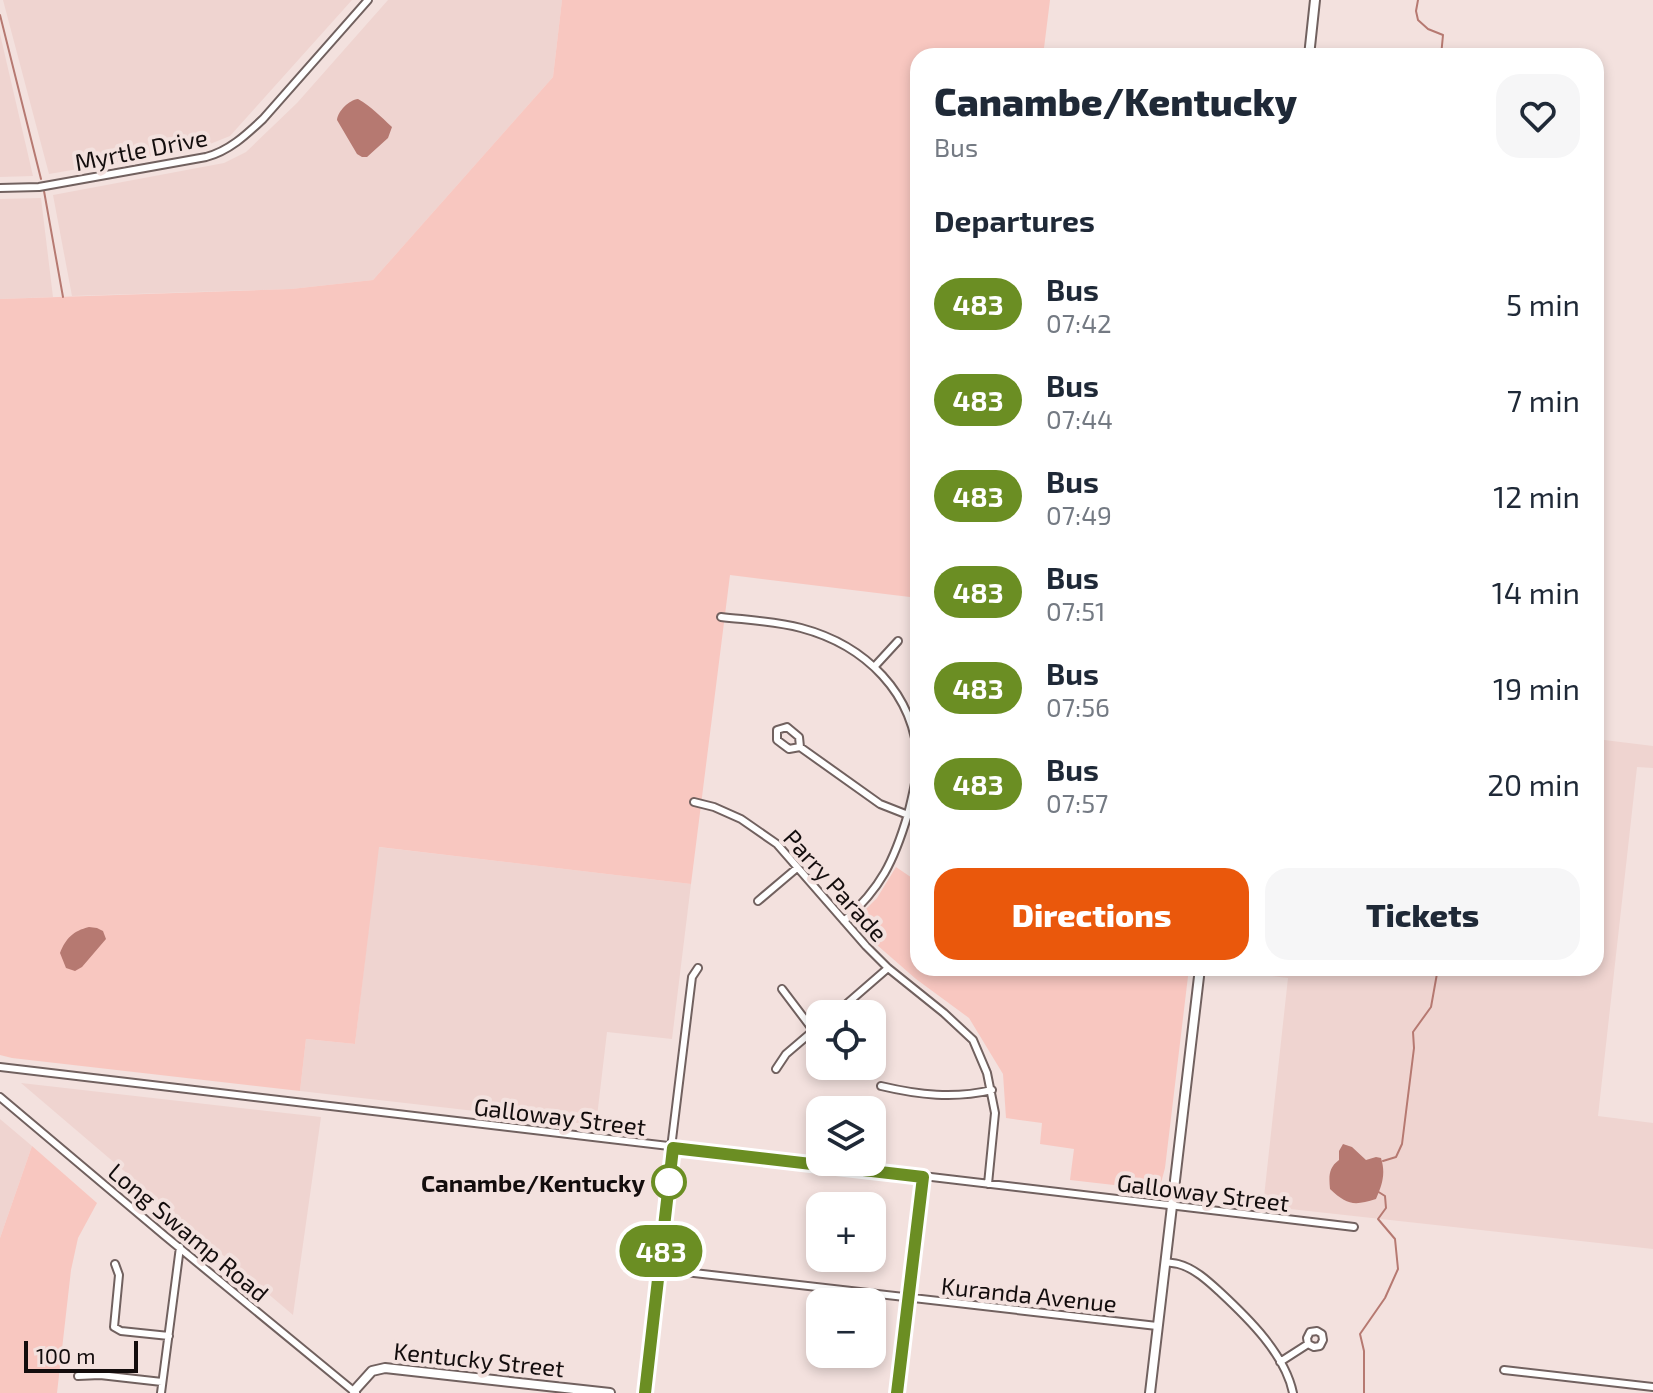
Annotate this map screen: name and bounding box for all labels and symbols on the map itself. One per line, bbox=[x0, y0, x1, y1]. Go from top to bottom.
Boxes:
street label: Myrtle Drive bbox=[72, 122, 210, 176]
street label: Parry Parade bbox=[778, 823, 894, 947]
street label: Galloway Street bbox=[472, 1091, 648, 1141]
street label: Long Swamp Road bbox=[103, 1156, 275, 1308]
marker: Canambe/Kentucky bbox=[652, 1165, 686, 1199]
street label: Galloway Street bbox=[1115, 1167, 1291, 1217]
place label: Canambe/Kentucky bbox=[421, 1168, 645, 1197]
line badge: 483 bbox=[615, 1225, 707, 1277]
street label: Kuranda Avenue bbox=[940, 1270, 1118, 1318]
street label: Kentucky Street bbox=[392, 1336, 566, 1382]
scale bar bbox=[24, 1337, 138, 1373]

